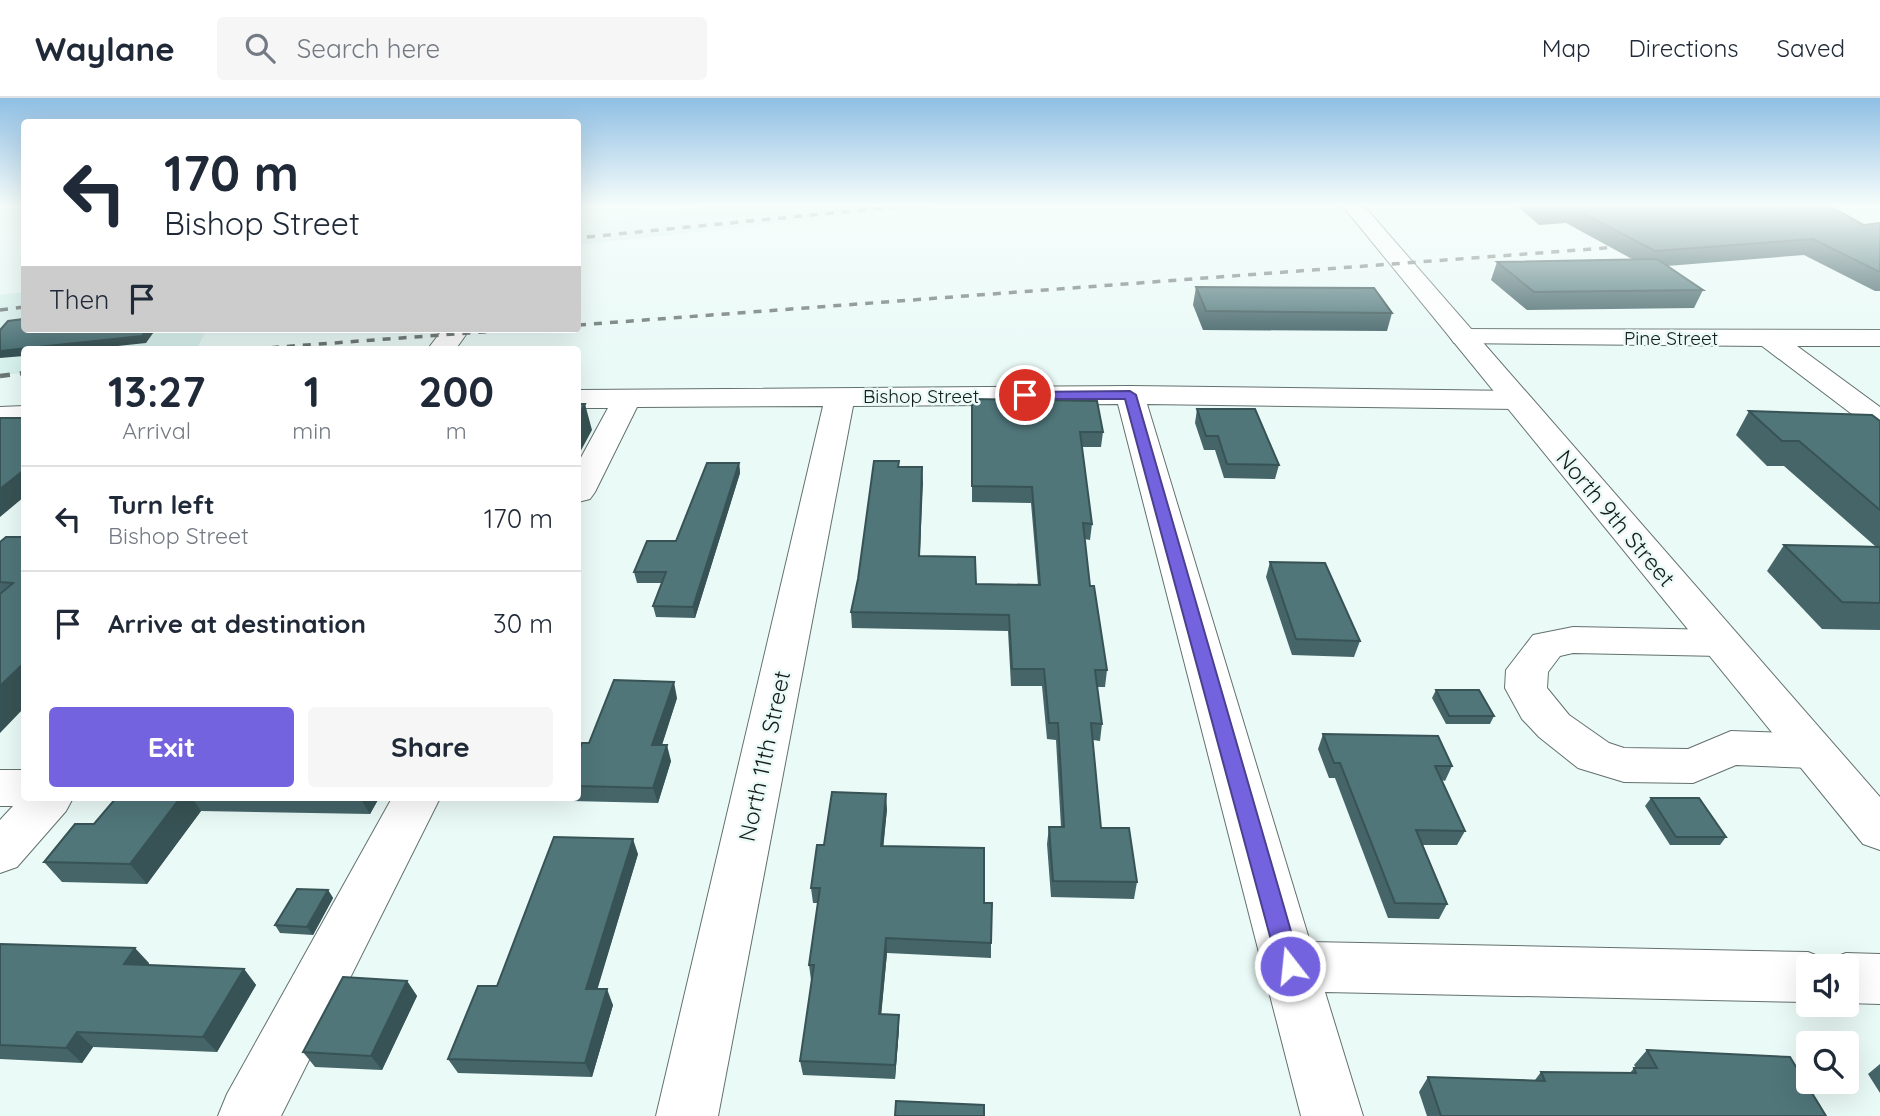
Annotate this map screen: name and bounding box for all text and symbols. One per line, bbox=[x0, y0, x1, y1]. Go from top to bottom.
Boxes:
search box bbox=[217, 17, 707, 80]
text: Waylane bbox=[35, 28, 175, 69]
icon: search bbox=[241, 29, 279, 67]
text: Search here bbox=[297, 32, 440, 65]
text: Map bbox=[1542, 33, 1591, 63]
text: Directions bbox=[1629, 33, 1739, 63]
text: Saved bbox=[1777, 33, 1845, 63]
text: 170 m bbox=[164, 142, 299, 203]
icon: left bbox=[49, 147, 140, 238]
text: Bishop Street bbox=[164, 203, 360, 243]
icon: arrive bbox=[123, 280, 161, 318]
text: Then bbox=[49, 283, 109, 316]
street label: Pine Street bbox=[1624, 326, 1718, 350]
text: 13:27 bbox=[108, 365, 205, 418]
text: 1 bbox=[304, 365, 320, 418]
text: 200 bbox=[418, 365, 494, 418]
pin bbox=[995, 365, 1055, 425]
icon: arrive bbox=[1006, 376, 1044, 414]
street label: Bishop Street bbox=[863, 384, 979, 408]
text: Arrival bbox=[122, 416, 191, 445]
text: min bbox=[292, 416, 332, 445]
text: m bbox=[446, 416, 467, 445]
street label: North 9th Street bbox=[1550, 444, 1682, 592]
text: Turn left bbox=[108, 488, 215, 521]
icon: left bbox=[49, 500, 87, 538]
text: 170 m bbox=[484, 502, 553, 535]
text: Bishop Street bbox=[108, 521, 249, 550]
icon: arrive bbox=[49, 605, 87, 643]
text: Arrive at destination bbox=[108, 607, 366, 640]
text: 30 m bbox=[493, 607, 553, 640]
street label: North 11th Street bbox=[732, 668, 796, 844]
button: Exit bbox=[49, 707, 294, 787]
button: Share bbox=[308, 707, 553, 787]
position arrow bbox=[1253, 929, 1327, 1003]
map controls bbox=[1796, 954, 1859, 1094]
button: sound bbox=[1796, 954, 1859, 1017]
button: search bbox=[1796, 1031, 1859, 1094]

